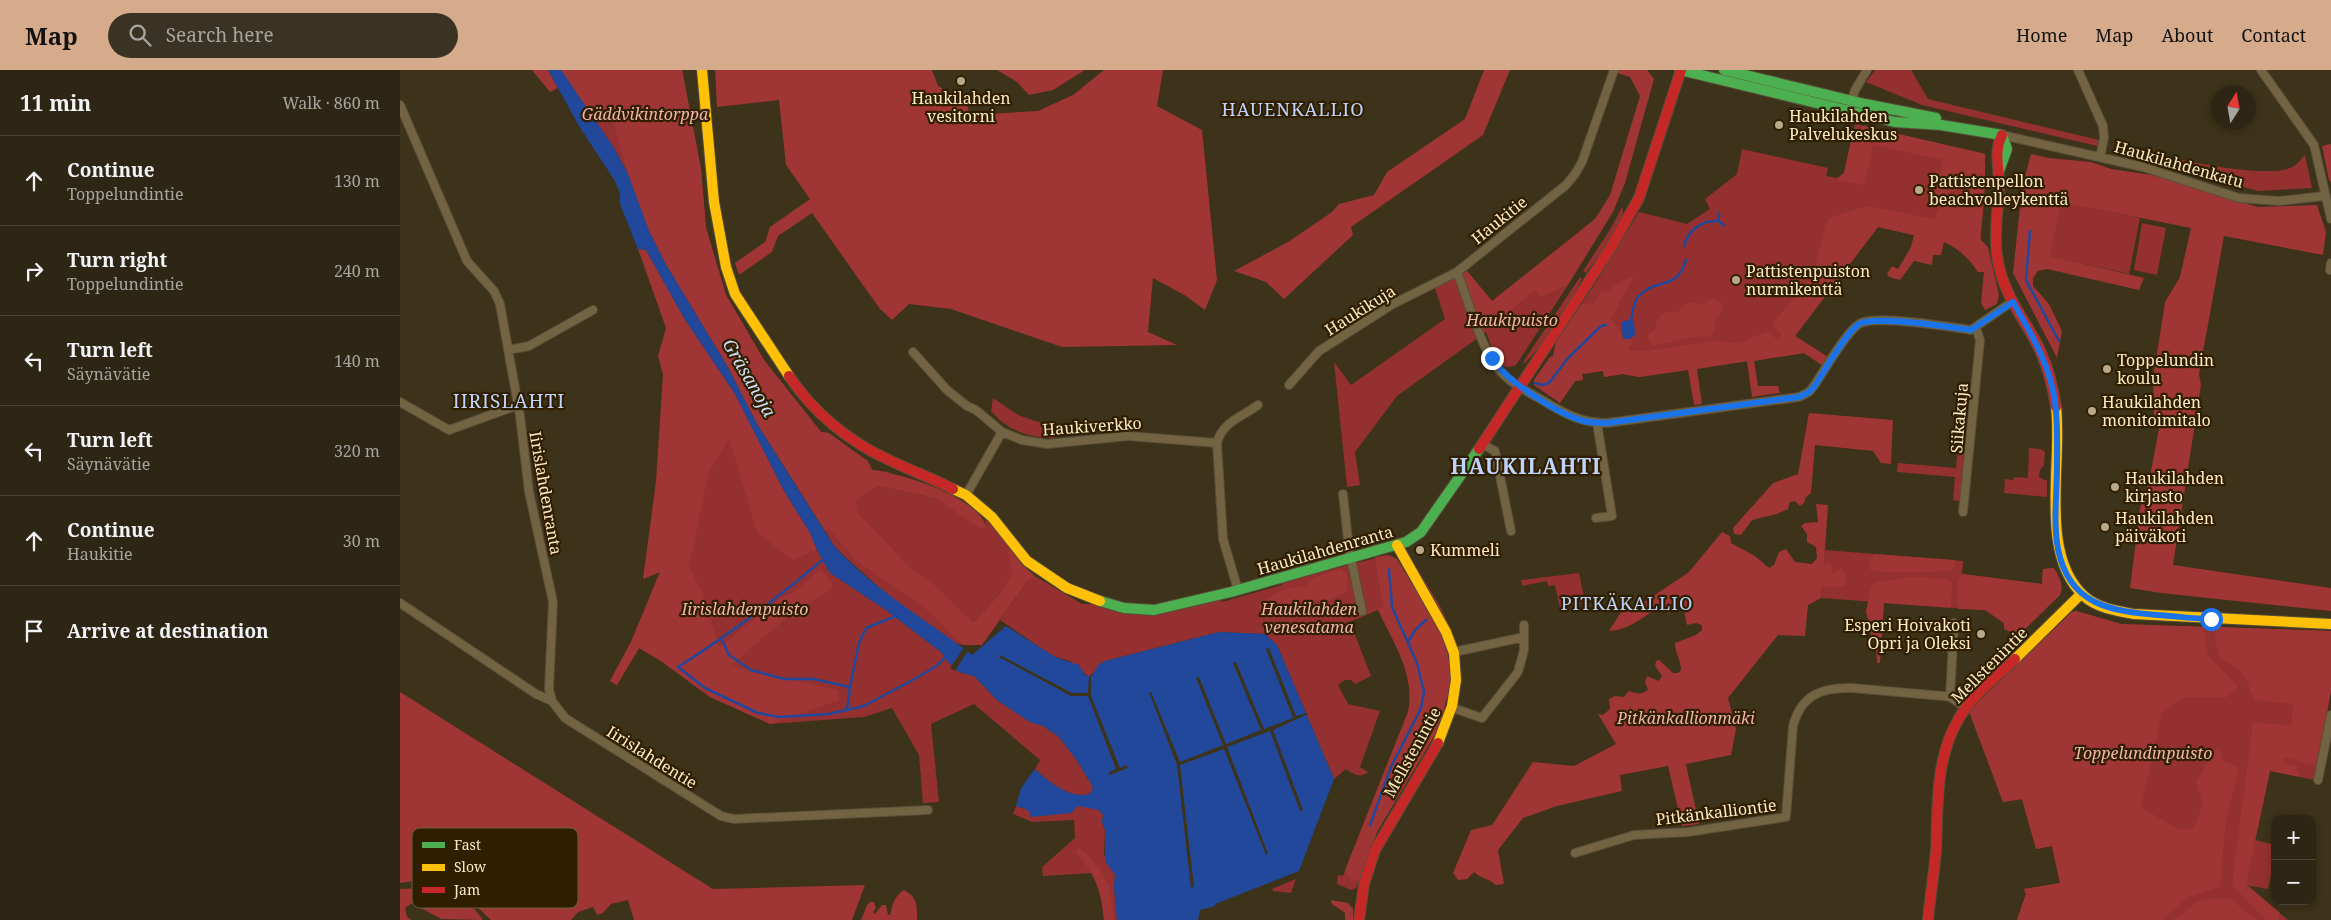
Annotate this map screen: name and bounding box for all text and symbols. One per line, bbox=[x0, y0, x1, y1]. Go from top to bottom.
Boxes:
search box bbox=[108, 13, 458, 58]
text: Map bbox=[25, 19, 78, 52]
icon: search bbox=[126, 21, 154, 49]
text: Search here bbox=[166, 22, 274, 48]
text: Home bbox=[2016, 23, 2067, 47]
text: Map bbox=[2095, 23, 2133, 47]
text: About bbox=[2161, 23, 2213, 47]
text: Contact bbox=[2241, 23, 2306, 47]
marker: Haukilahden vesitorni bbox=[955, 75, 967, 87]
north arrow bbox=[2211, 85, 2256, 130]
place label: Haukilahden vesitorni bbox=[911, 87, 1011, 127]
text: 11 min bbox=[20, 89, 91, 117]
text: Walk · 860 m bbox=[283, 92, 380, 114]
district label: HAUENKALLIO bbox=[1221, 97, 1365, 121]
park label: Gäddvikintorppa bbox=[582, 103, 709, 125]
place label: Haukilahden Palvelukeskus bbox=[1789, 105, 1897, 145]
marker: Haukilahden Palvelukeskus bbox=[1773, 119, 1785, 131]
street label: Haukilahdenkatu bbox=[2112, 135, 2246, 193]
text: Continue bbox=[67, 157, 155, 183]
icon: ahead bbox=[20, 167, 48, 195]
text: 130 m bbox=[334, 170, 380, 192]
place label: Pattistenpellon beachvolleykenttä bbox=[1929, 170, 2069, 210]
text: Toppelundintie bbox=[67, 183, 183, 205]
marker: Pattistenpellon beachvolleykenttä bbox=[1913, 184, 1925, 196]
street label: Haukitie bbox=[1467, 191, 1531, 249]
text: Turn right bbox=[67, 247, 167, 273]
icon: right bbox=[20, 257, 48, 285]
text: 240 m bbox=[334, 260, 380, 282]
place label: Pattistenpuiston nurmikenttä bbox=[1746, 260, 1870, 300]
text: Toppelundintie bbox=[67, 273, 183, 295]
marker: Pattistenpuiston nurmikenttä bbox=[1730, 274, 1742, 286]
street label: Haukikuja bbox=[1320, 280, 1400, 340]
park label: Haukipuisto bbox=[1465, 309, 1558, 331]
water label: Gräsanoja bbox=[718, 334, 782, 422]
text: Turn left bbox=[67, 337, 153, 363]
icon: left bbox=[20, 347, 48, 375]
route end bbox=[1481, 347, 1504, 370]
place label: Toppelundin koulu bbox=[2117, 349, 2214, 389]
text: 140 m bbox=[334, 350, 380, 372]
text: Säynävätie bbox=[67, 363, 150, 385]
marker: Toppelundin koulu bbox=[2101, 363, 2113, 375]
street label: Siikakuja bbox=[1945, 382, 1973, 454]
district label: IIRISLAHTI bbox=[453, 388, 565, 414]
place label: Haukilahden monitoimitalo bbox=[2102, 391, 2211, 431]
marker: Haukilahden monitoimitalo bbox=[2086, 405, 2098, 417]
street label: Haukiverkko bbox=[1042, 412, 1142, 440]
text: Turn left bbox=[67, 427, 153, 453]
street label: Iirislahdenranta bbox=[524, 430, 568, 556]
icon: left bbox=[20, 437, 48, 465]
text: 320 m bbox=[334, 440, 380, 462]
district label: HAUKILAHTI bbox=[1451, 452, 1602, 480]
text: Säynävätie bbox=[67, 453, 150, 475]
place label: Haukilahden kirjasto bbox=[2125, 467, 2224, 507]
marker: Haukilahden kirjasto bbox=[2109, 481, 2121, 493]
place label: Haukilahden päiväkoti bbox=[2115, 507, 2214, 547]
text: Continue bbox=[67, 517, 155, 543]
street label: Haukilahdenranta bbox=[1255, 520, 1395, 580]
marker: Haukilahden päiväkoti bbox=[2099, 521, 2111, 533]
icon: ahead bbox=[20, 527, 48, 555]
text: 30 m bbox=[343, 530, 380, 552]
place label: Kummeli bbox=[1430, 539, 1500, 561]
text: Haukitie bbox=[67, 543, 133, 565]
marker: Kummeli bbox=[1414, 544, 1426, 556]
district label: PITKÄKALLIO bbox=[1561, 591, 1693, 615]
park label: Iirislahdenpuisto bbox=[680, 598, 809, 620]
park label: Haukilahden venesatama bbox=[1260, 598, 1357, 638]
route start bbox=[2200, 608, 2223, 631]
place label: Esperi Hoivakoti Opri ja Oleksi bbox=[1844, 614, 1971, 654]
icon: arrive bbox=[20, 617, 48, 645]
text: Arrive at destination bbox=[67, 618, 269, 644]
street label: Mellstenintie bbox=[1946, 622, 2032, 708]
marker: Esperi Hoivakoti Opri ja Oleksi bbox=[1975, 628, 1987, 640]
street label: Mellstenintie bbox=[1378, 703, 1446, 801]
park label: Pitkänkallionmäki bbox=[1616, 707, 1755, 729]
street label: Iirislahdentie bbox=[602, 720, 702, 794]
park label: Toppelundinpuisto bbox=[2074, 742, 2212, 764]
street label: Pitkänkalliontie bbox=[1654, 794, 1778, 830]
map controls bbox=[2271, 815, 2316, 905]
button: + bbox=[2271, 815, 2316, 860]
legend bbox=[412, 828, 578, 908]
text: Fast bbox=[454, 835, 481, 854]
text: Slow bbox=[454, 857, 487, 876]
button: − bbox=[2271, 860, 2316, 905]
text: Jam bbox=[453, 880, 480, 899]

